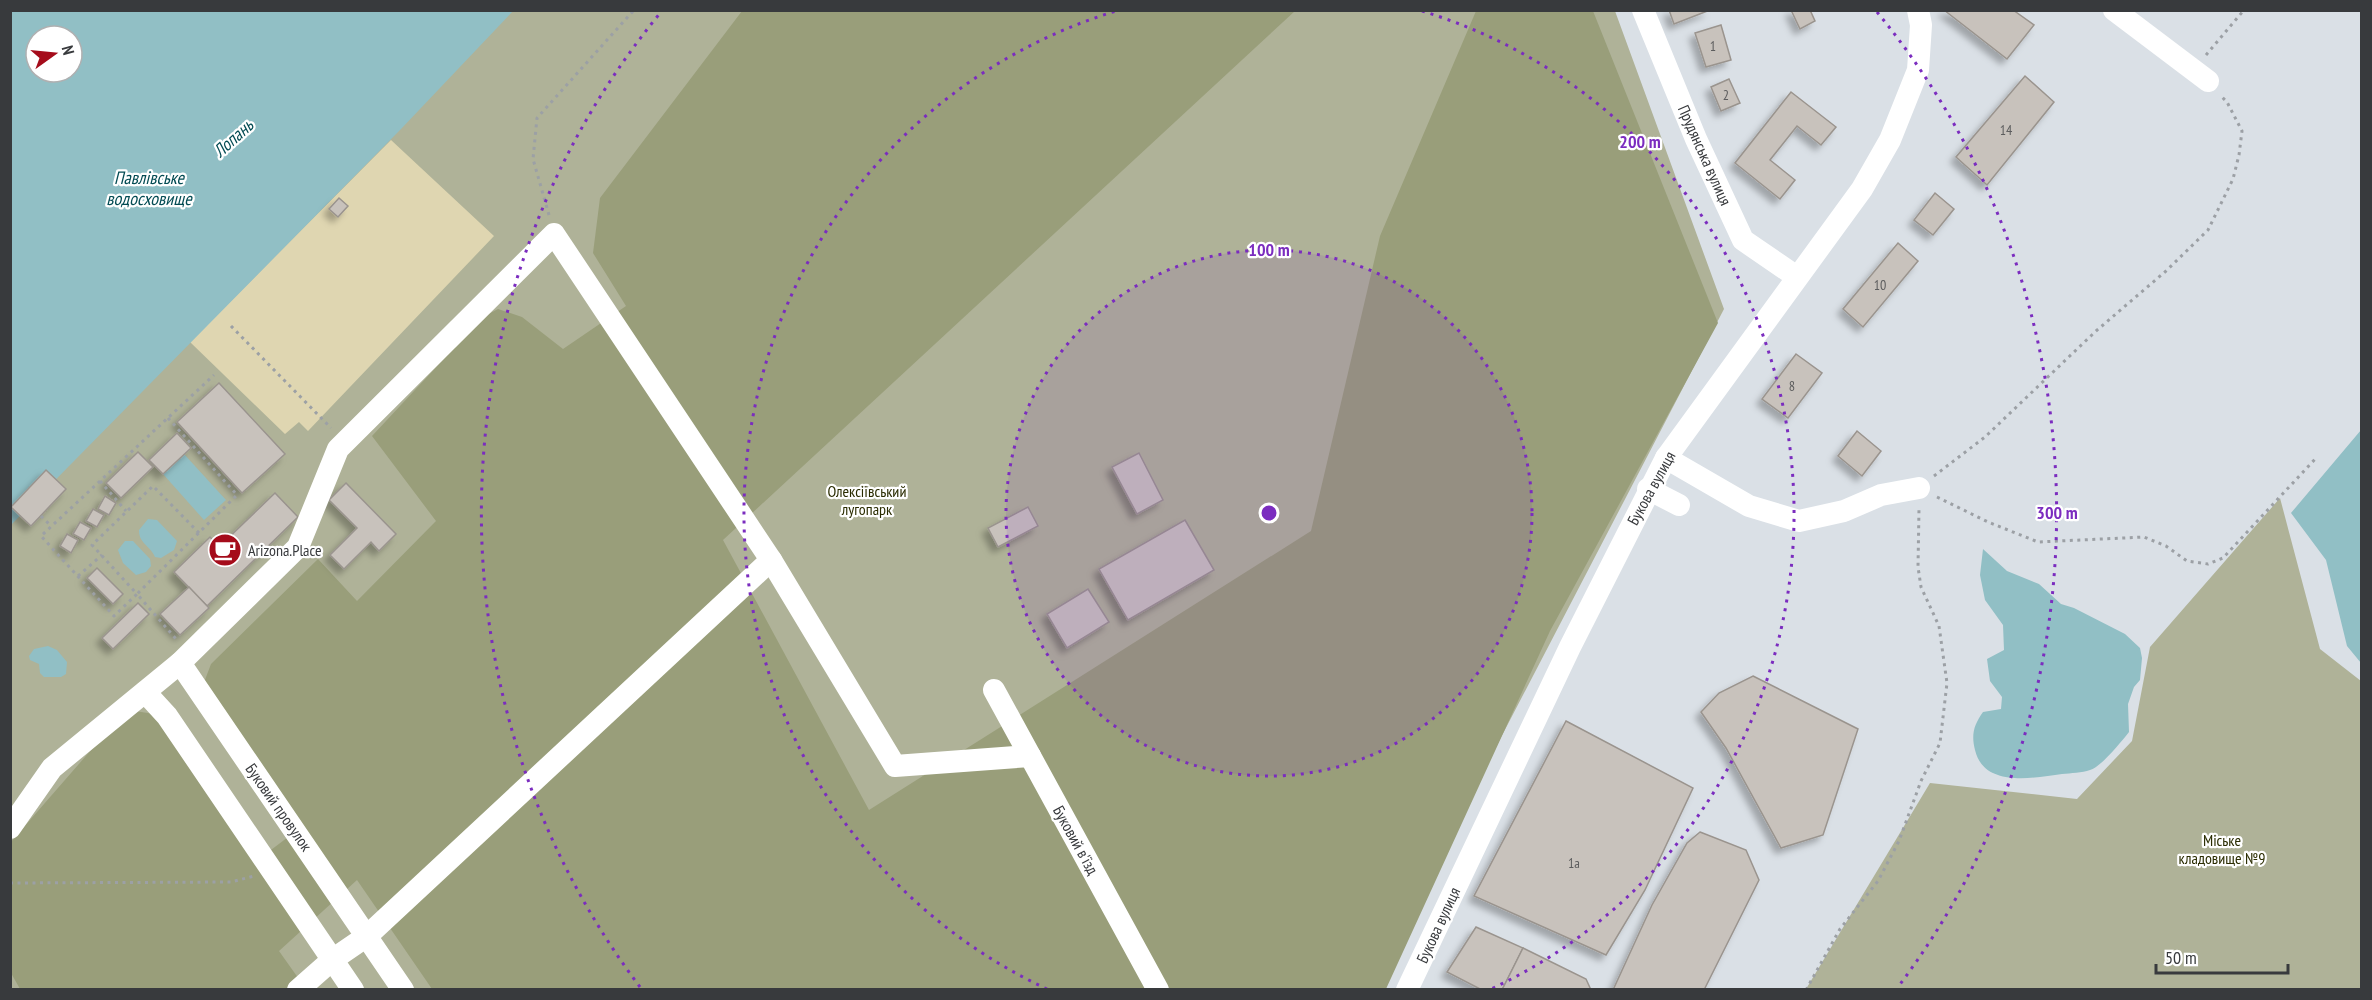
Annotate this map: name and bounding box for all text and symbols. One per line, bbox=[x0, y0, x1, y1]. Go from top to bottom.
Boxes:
north arrow bbox=[24, 24, 84, 84]
house number: 1 bbox=[1710, 37, 1716, 55]
text: N bbox=[58, 43, 79, 57]
house number: 2 bbox=[1723, 86, 1729, 104]
street label: Прудянська вулиця bbox=[1674, 102, 1736, 208]
water label: Лопань bbox=[207, 113, 259, 163]
house number: 14 bbox=[2000, 121, 2013, 139]
text: 200 m bbox=[1619, 130, 1661, 153]
water label: Павлівське водосховище bbox=[106, 166, 193, 210]
text: 100 m bbox=[1248, 238, 1290, 261]
house number: 10 bbox=[1874, 276, 1886, 294]
house number: 8 bbox=[1789, 377, 1795, 395]
street label: Букова вулиця bbox=[1623, 448, 1679, 528]
park label: Олексіївський лугопарк bbox=[828, 481, 906, 519]
text: 300 m bbox=[2036, 501, 2078, 524]
centre of rings bbox=[1259, 503, 1279, 523]
cafe icon: Arizona.Place bbox=[207, 532, 243, 568]
place label: Arizona.Place bbox=[248, 540, 322, 560]
street label: Буковий провулок bbox=[241, 759, 317, 855]
street label: Буковий в'їзд bbox=[1049, 802, 1103, 878]
park label: Міське кладовище №9 bbox=[2179, 830, 2265, 868]
house number: 1а bbox=[1568, 854, 1580, 872]
street label: Букова вулиця bbox=[1412, 884, 1464, 966]
scale bar bbox=[2156, 937, 2288, 975]
text: 50 m bbox=[2165, 946, 2197, 969]

